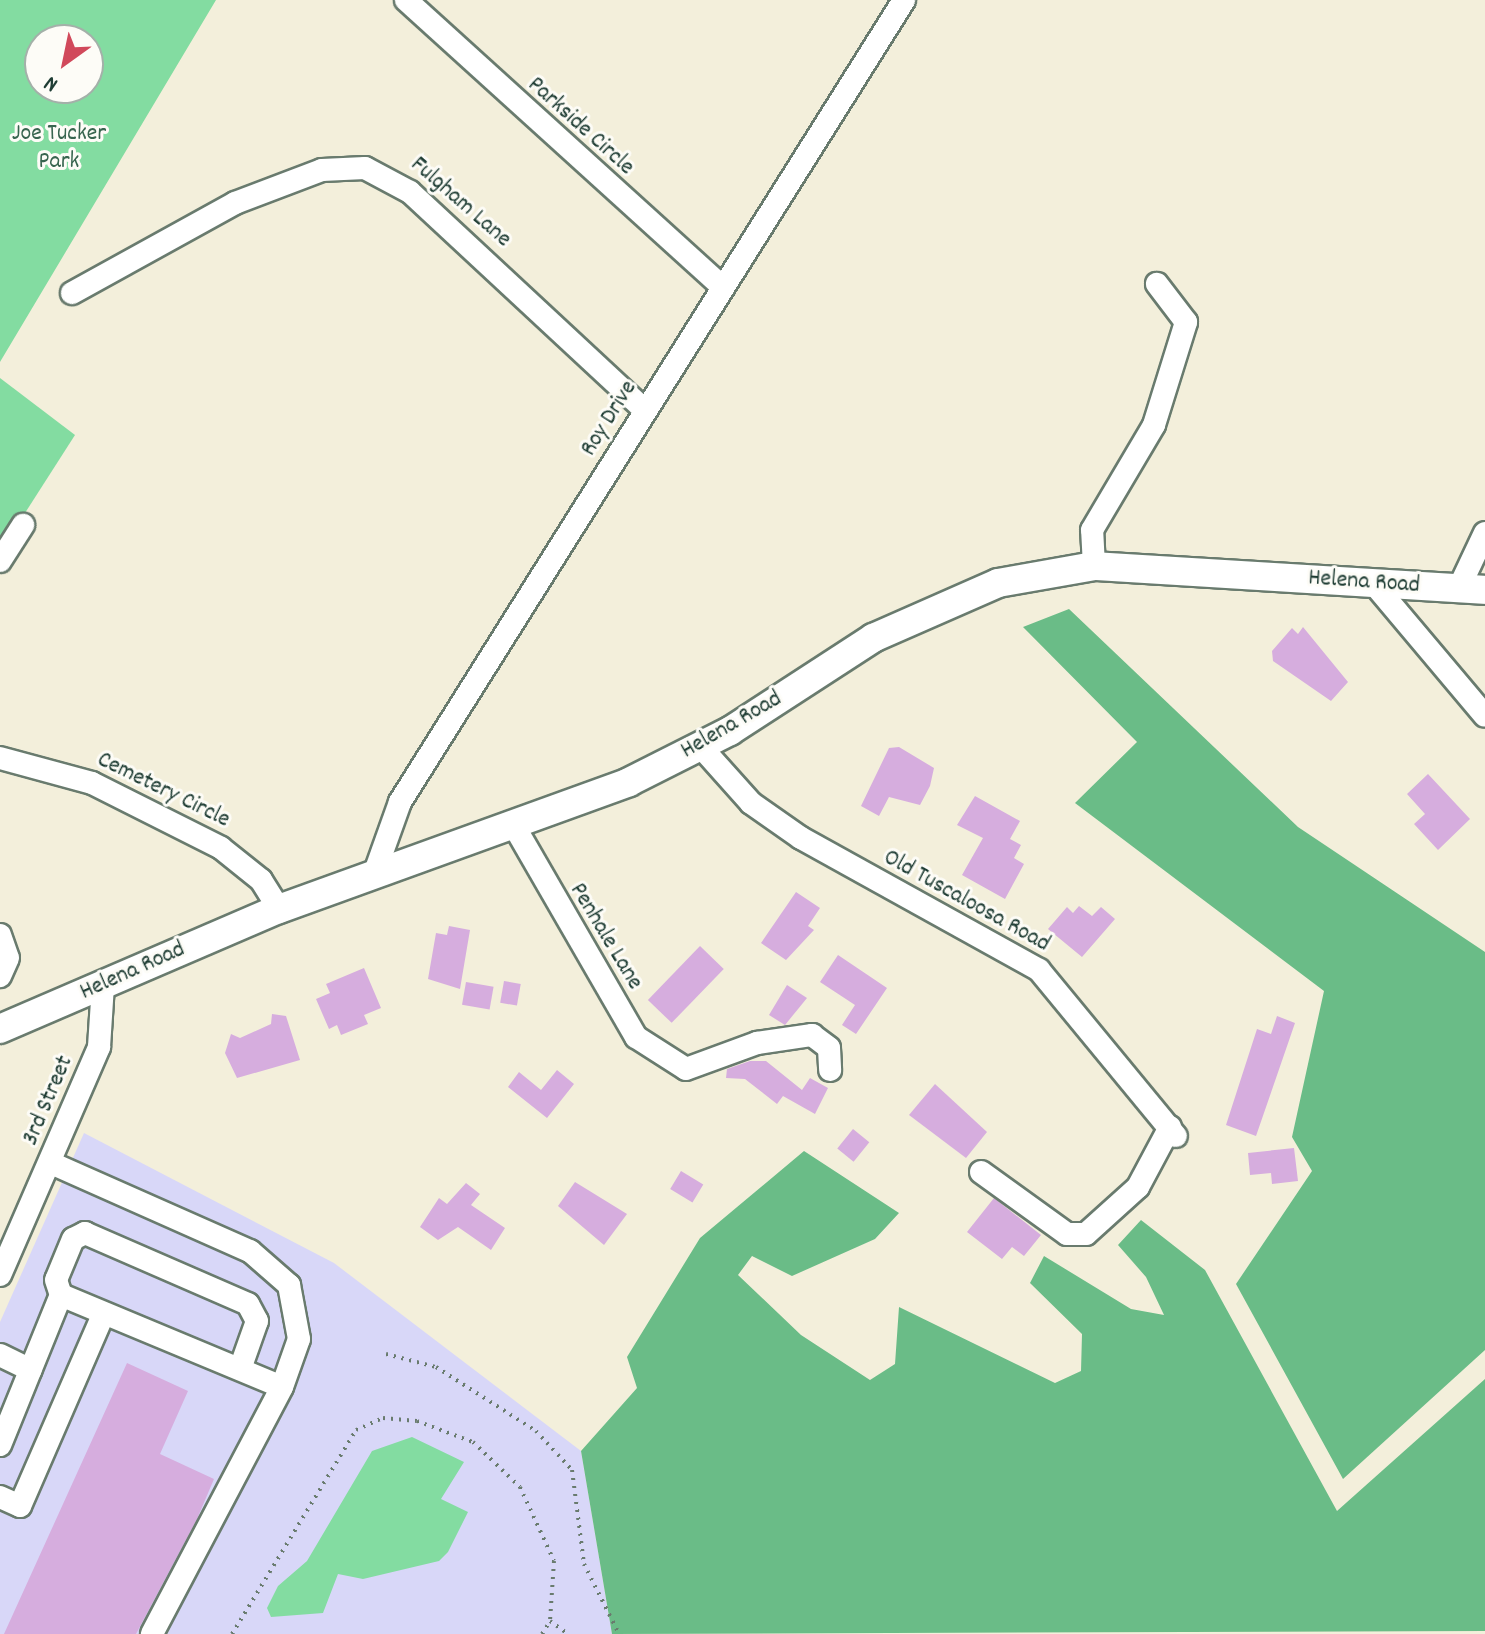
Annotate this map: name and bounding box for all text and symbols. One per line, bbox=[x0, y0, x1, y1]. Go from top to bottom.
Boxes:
north arrow bbox=[24, 24, 104, 104]
text: N bbox=[39, 67, 65, 99]
street label: Parkside Circle bbox=[521, 72, 639, 182]
park label: Joe Tucker Park bbox=[12, 121, 106, 177]
street label: Fulgham Lane bbox=[404, 151, 516, 255]
street label: Roy Drive bbox=[576, 376, 644, 462]
street label: Helena Road bbox=[1307, 565, 1421, 601]
street label: Helena Road bbox=[676, 686, 788, 766]
street label: Cemetery Circle bbox=[92, 746, 234, 836]
street label: Old Tuscaloosa Road bbox=[878, 844, 1054, 960]
street label: Penhale Lane bbox=[562, 878, 648, 996]
street label: Helena Road bbox=[76, 936, 190, 1008]
street label: 3rd Street bbox=[17, 1052, 81, 1150]

